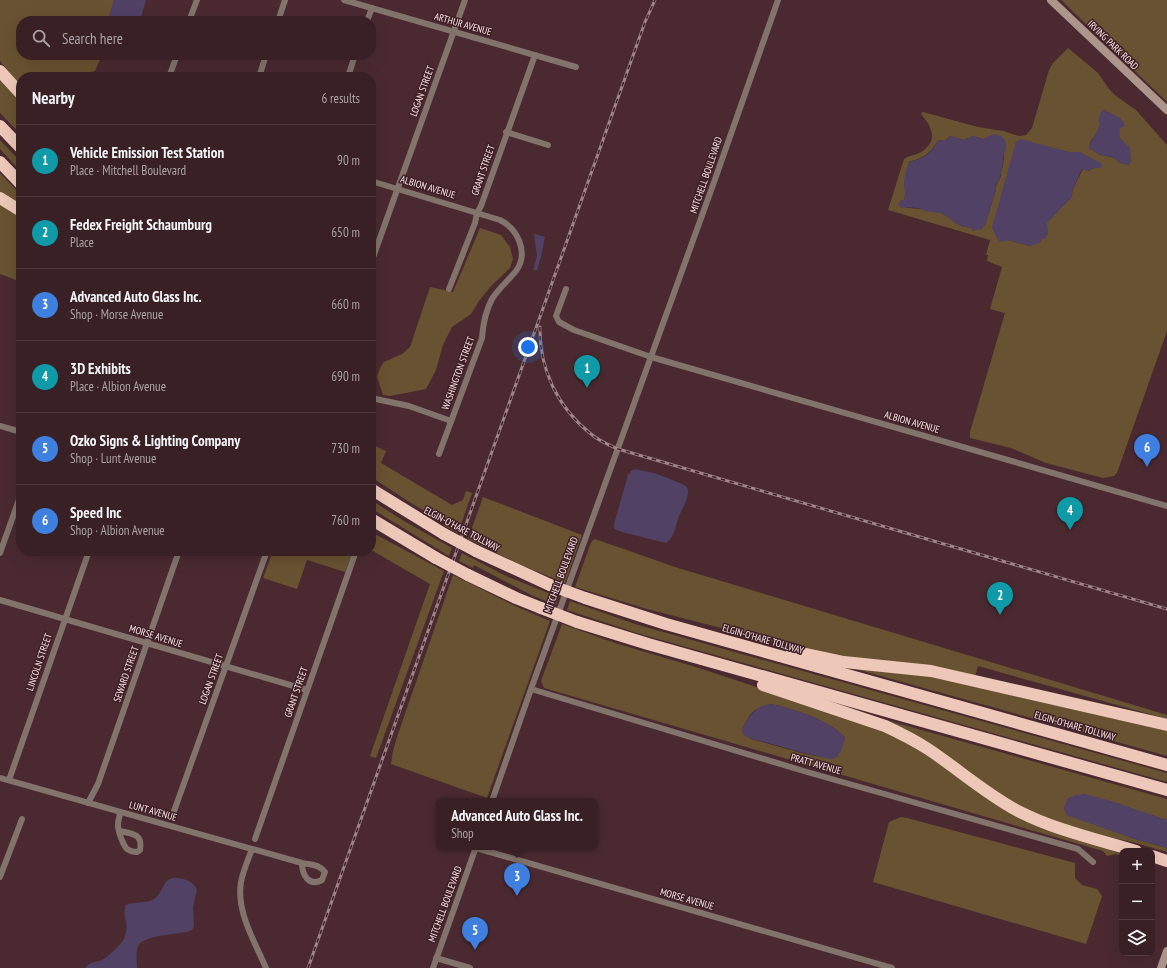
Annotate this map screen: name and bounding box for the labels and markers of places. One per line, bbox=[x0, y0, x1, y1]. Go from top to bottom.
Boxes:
pin: 1 bbox=[574, 355, 600, 388]
pin: 6 bbox=[1134, 434, 1160, 467]
pin: 4 bbox=[1057, 497, 1083, 530]
pin: 2 bbox=[987, 582, 1013, 615]
pin: 3 bbox=[504, 863, 530, 896]
pin: 5 bbox=[462, 917, 488, 950]

